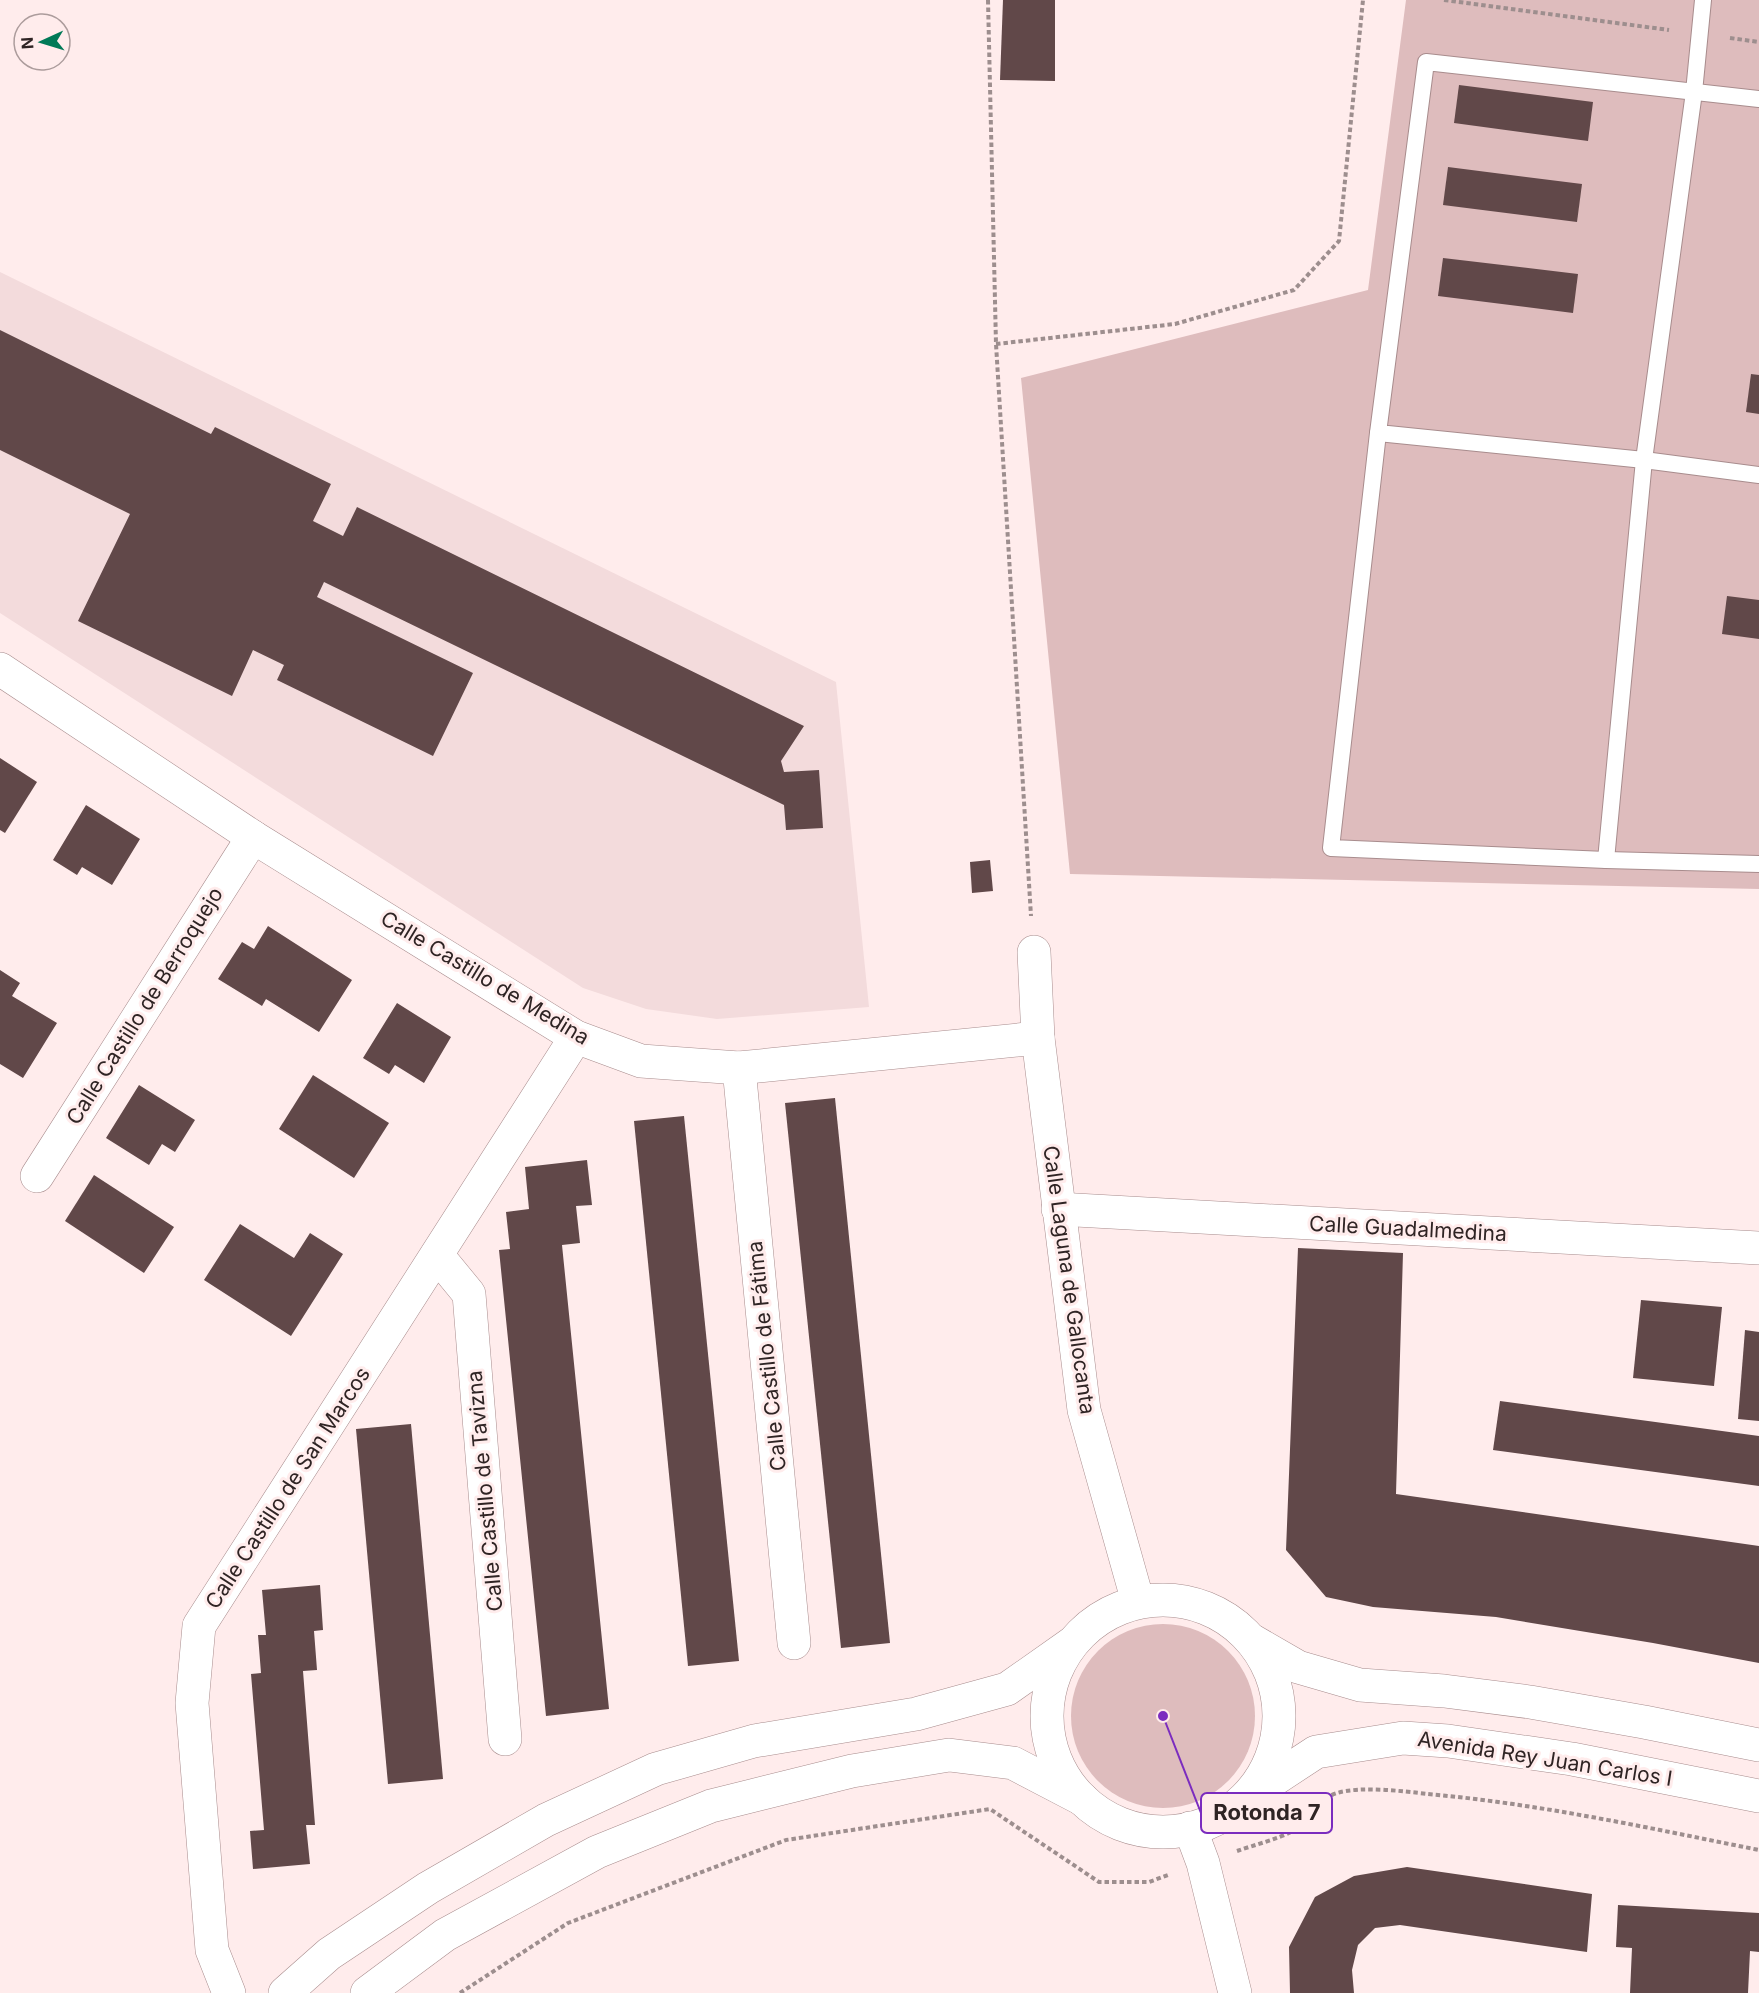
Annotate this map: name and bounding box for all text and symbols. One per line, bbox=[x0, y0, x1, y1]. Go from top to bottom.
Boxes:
north arrow bbox=[12, 12, 72, 72]
text: N bbox=[17, 36, 37, 50]
street label: Calle Castillo de Berroquejo bbox=[61, 883, 228, 1129]
street label: Calle Castillo de Medina bbox=[377, 905, 594, 1050]
street label: Calle Laguna de Gallocanta bbox=[1038, 1144, 1101, 1416]
street label: Calle Guadalmedina bbox=[1309, 1211, 1507, 1246]
street label: Calle Castillo de Fátima bbox=[742, 1240, 791, 1472]
street label: Calle Castillo de San Marcos bbox=[200, 1362, 375, 1613]
street label: Calle Castillo de Tavizna bbox=[462, 1370, 507, 1612]
street label: Avenida Rey Juan Carlos I bbox=[1416, 1726, 1674, 1791]
callout: Rotonda 7 bbox=[1201, 1793, 1332, 1833]
text: Rotonda 7 bbox=[1213, 1799, 1321, 1825]

